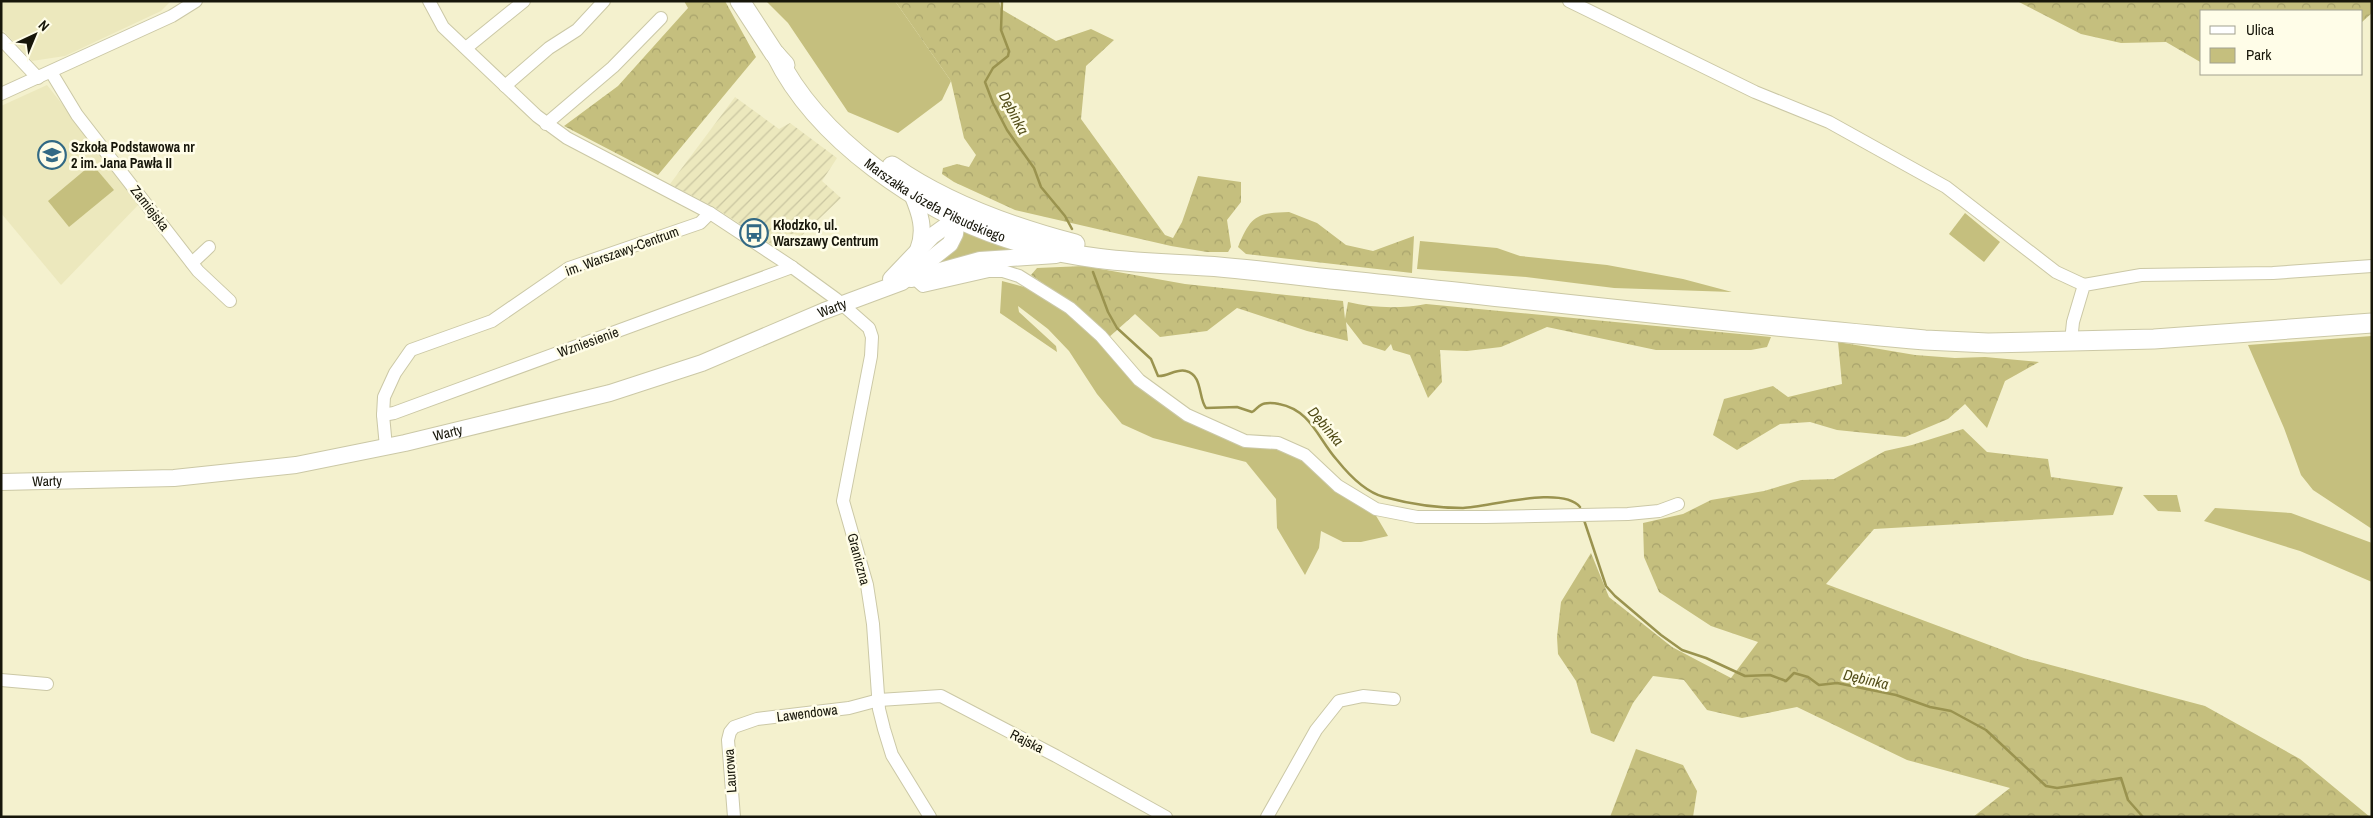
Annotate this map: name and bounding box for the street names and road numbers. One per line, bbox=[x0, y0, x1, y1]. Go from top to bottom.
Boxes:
street label: Marszałka Józefa Piłsudskiego bbox=[861, 154, 1008, 246]
street label: Zamiejska bbox=[127, 182, 174, 235]
street label: im. Warszawy-Centrum bbox=[563, 222, 681, 280]
street label: Warty bbox=[815, 294, 849, 322]
street label: Wzniesienie bbox=[555, 323, 621, 361]
street label: Warty bbox=[431, 420, 465, 445]
street label: Warty bbox=[32, 472, 62, 490]
street label: Graniczna bbox=[843, 531, 875, 587]
street label: Lawendowa bbox=[775, 700, 839, 726]
street label: Rajska bbox=[1007, 725, 1047, 757]
street label: Laurowa bbox=[719, 748, 741, 794]

